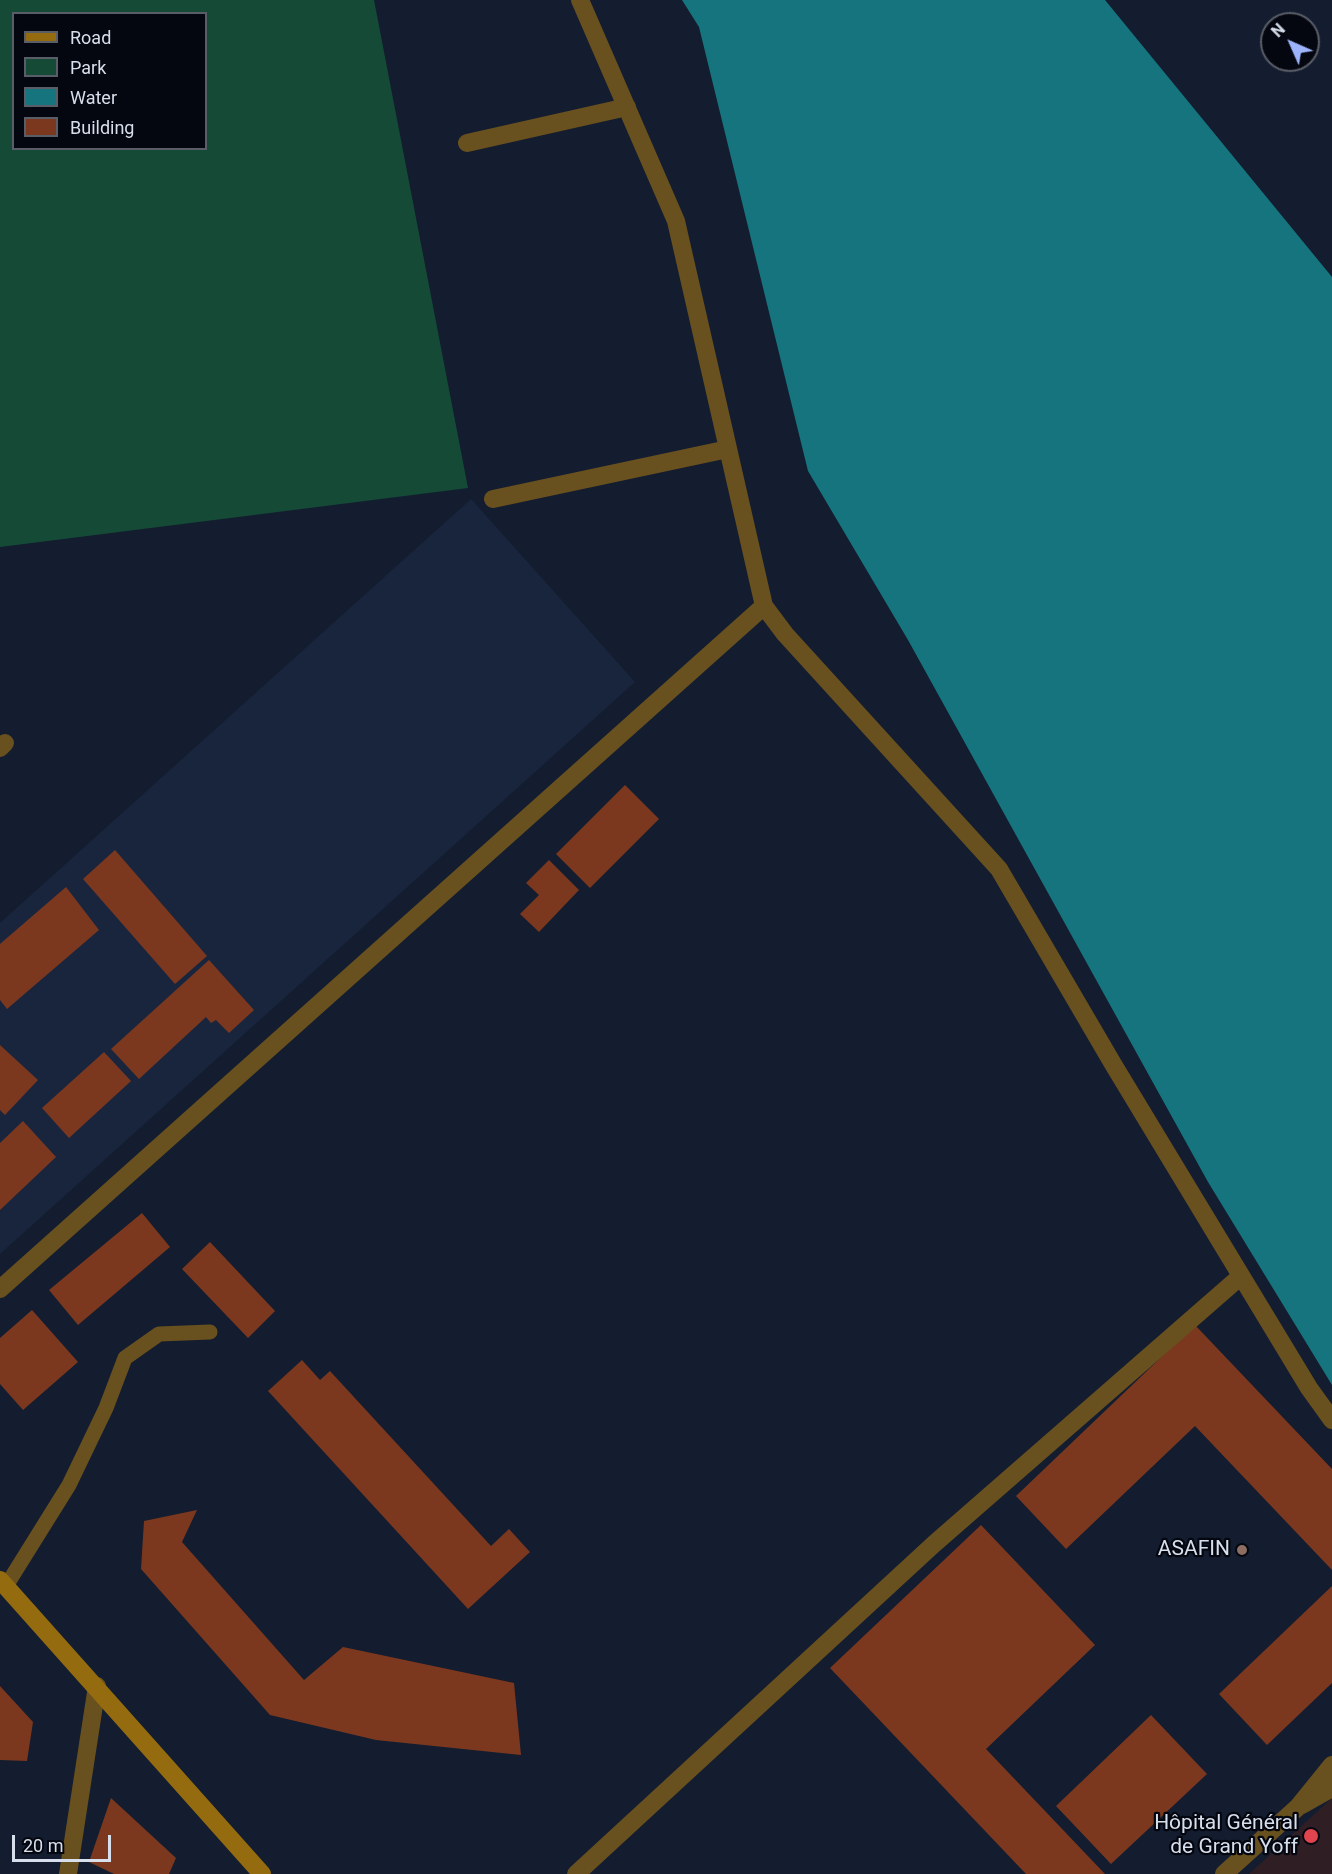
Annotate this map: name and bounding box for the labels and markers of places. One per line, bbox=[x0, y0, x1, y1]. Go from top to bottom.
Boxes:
place label: ASAFIN bbox=[1158, 1537, 1230, 1563]
marker: ASAFIN bbox=[1235, 1543, 1249, 1557]
place label: Hôpital Général de Grand Yoff bbox=[1154, 1811, 1298, 1861]
marker: Hôpital Général de Grand Yoff bbox=[1302, 1827, 1320, 1845]

